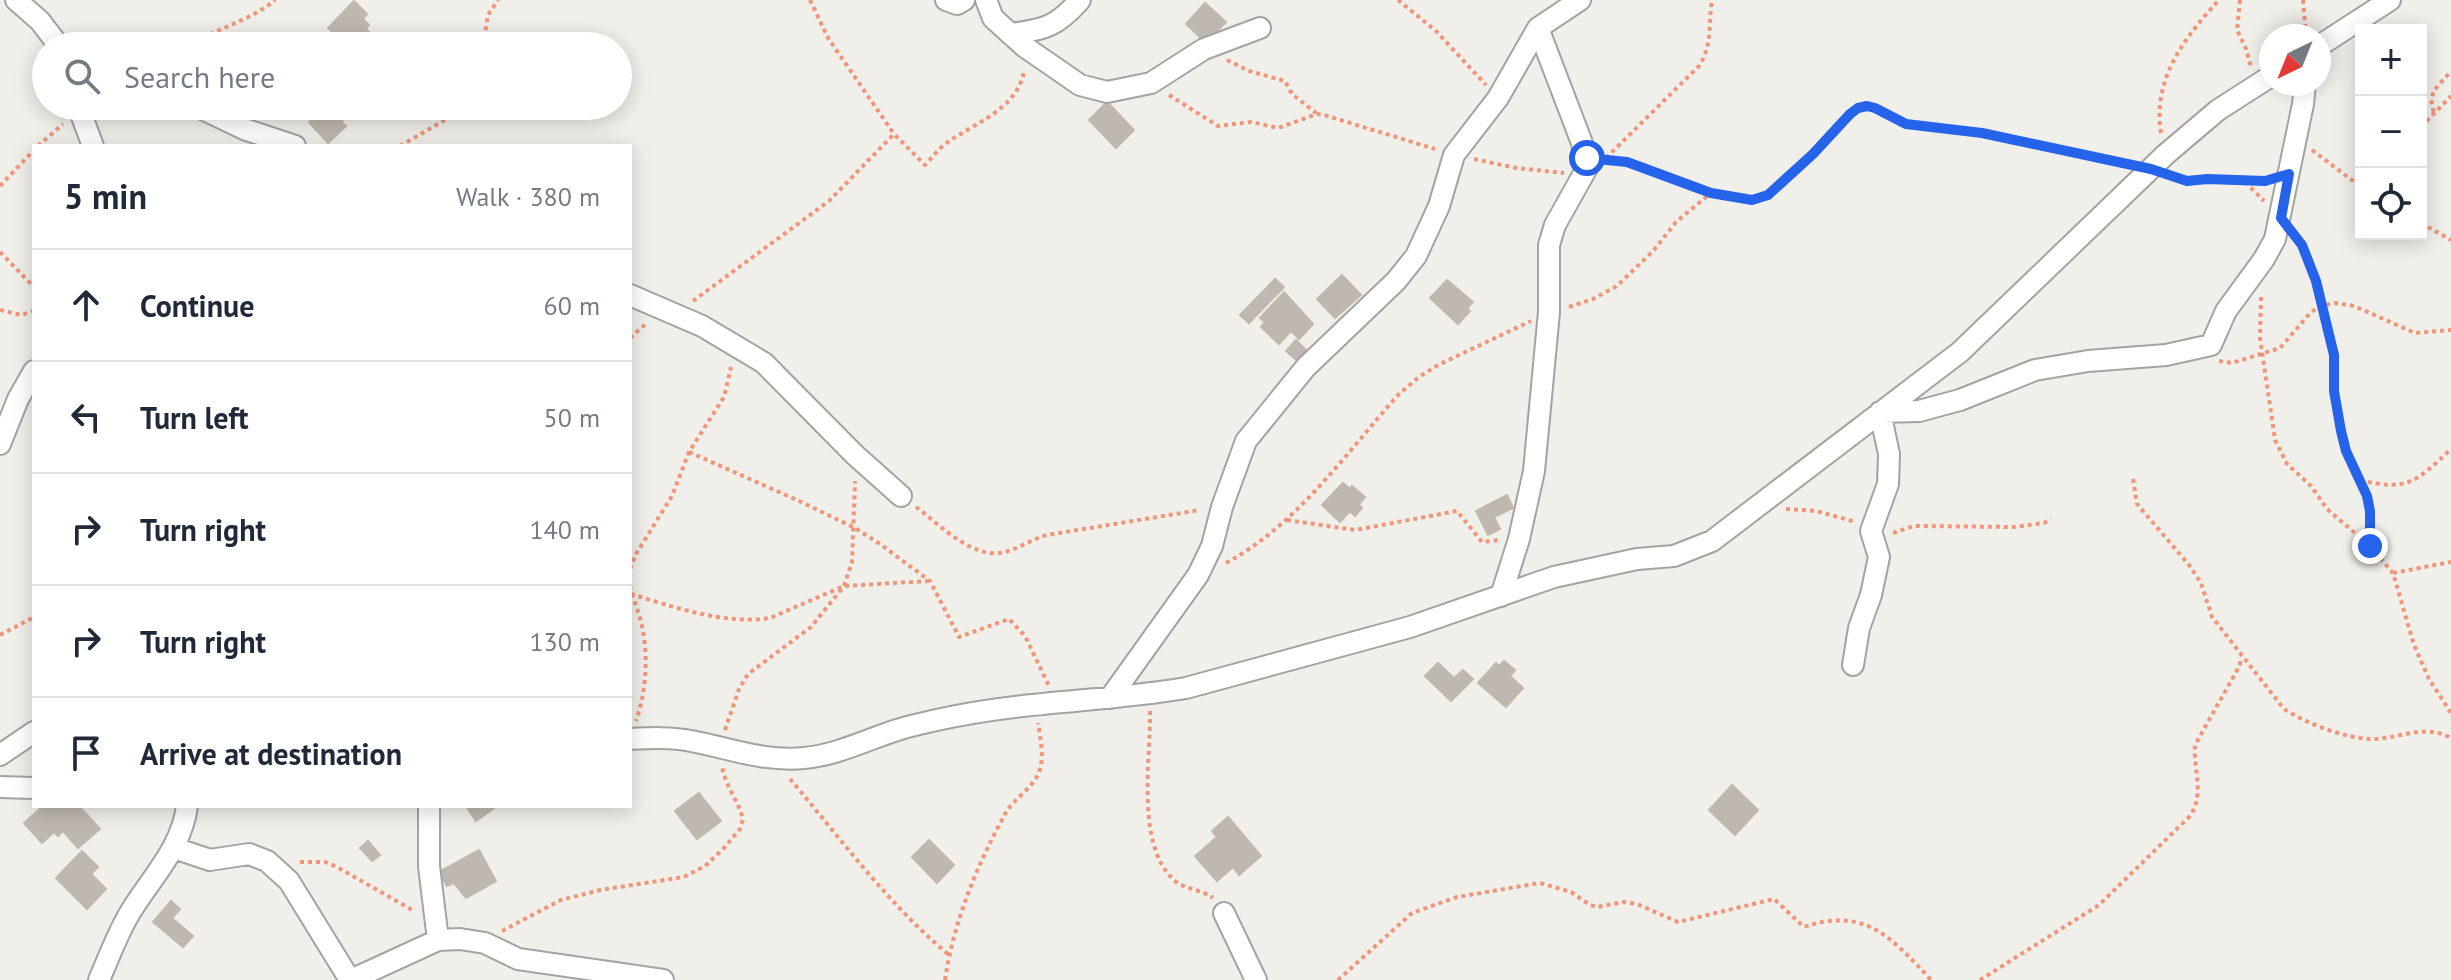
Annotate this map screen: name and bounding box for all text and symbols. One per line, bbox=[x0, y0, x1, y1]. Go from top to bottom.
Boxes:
north arrow bbox=[2259, 24, 2331, 96]
map controls bbox=[2355, 24, 2427, 240]
button: + bbox=[2355, 24, 2427, 96]
search box bbox=[32, 32, 632, 120]
icon: search bbox=[60, 54, 104, 98]
text: Search here bbox=[124, 57, 275, 96]
button: − bbox=[2355, 96, 2427, 168]
route start bbox=[1569, 140, 1605, 176]
button: locate bbox=[2355, 168, 2427, 240]
text: 5 min bbox=[64, 174, 147, 218]
text: Walk · 380 m bbox=[456, 180, 600, 213]
icon: ahead bbox=[64, 283, 108, 327]
text: Continue bbox=[140, 286, 254, 325]
text: 60 m bbox=[544, 289, 600, 322]
icon: left bbox=[64, 395, 108, 439]
text: Turn left bbox=[140, 398, 248, 437]
text: 50 m bbox=[544, 401, 600, 434]
icon: right bbox=[64, 507, 108, 551]
text: Turn right bbox=[140, 510, 266, 549]
text: 140 m bbox=[529, 513, 600, 546]
route end bbox=[2352, 528, 2388, 564]
icon: right bbox=[64, 619, 108, 663]
text: Turn right bbox=[140, 622, 266, 661]
text: 130 m bbox=[529, 625, 600, 658]
icon: arrive bbox=[64, 731, 108, 775]
text: Arrive at destination bbox=[140, 734, 402, 773]

